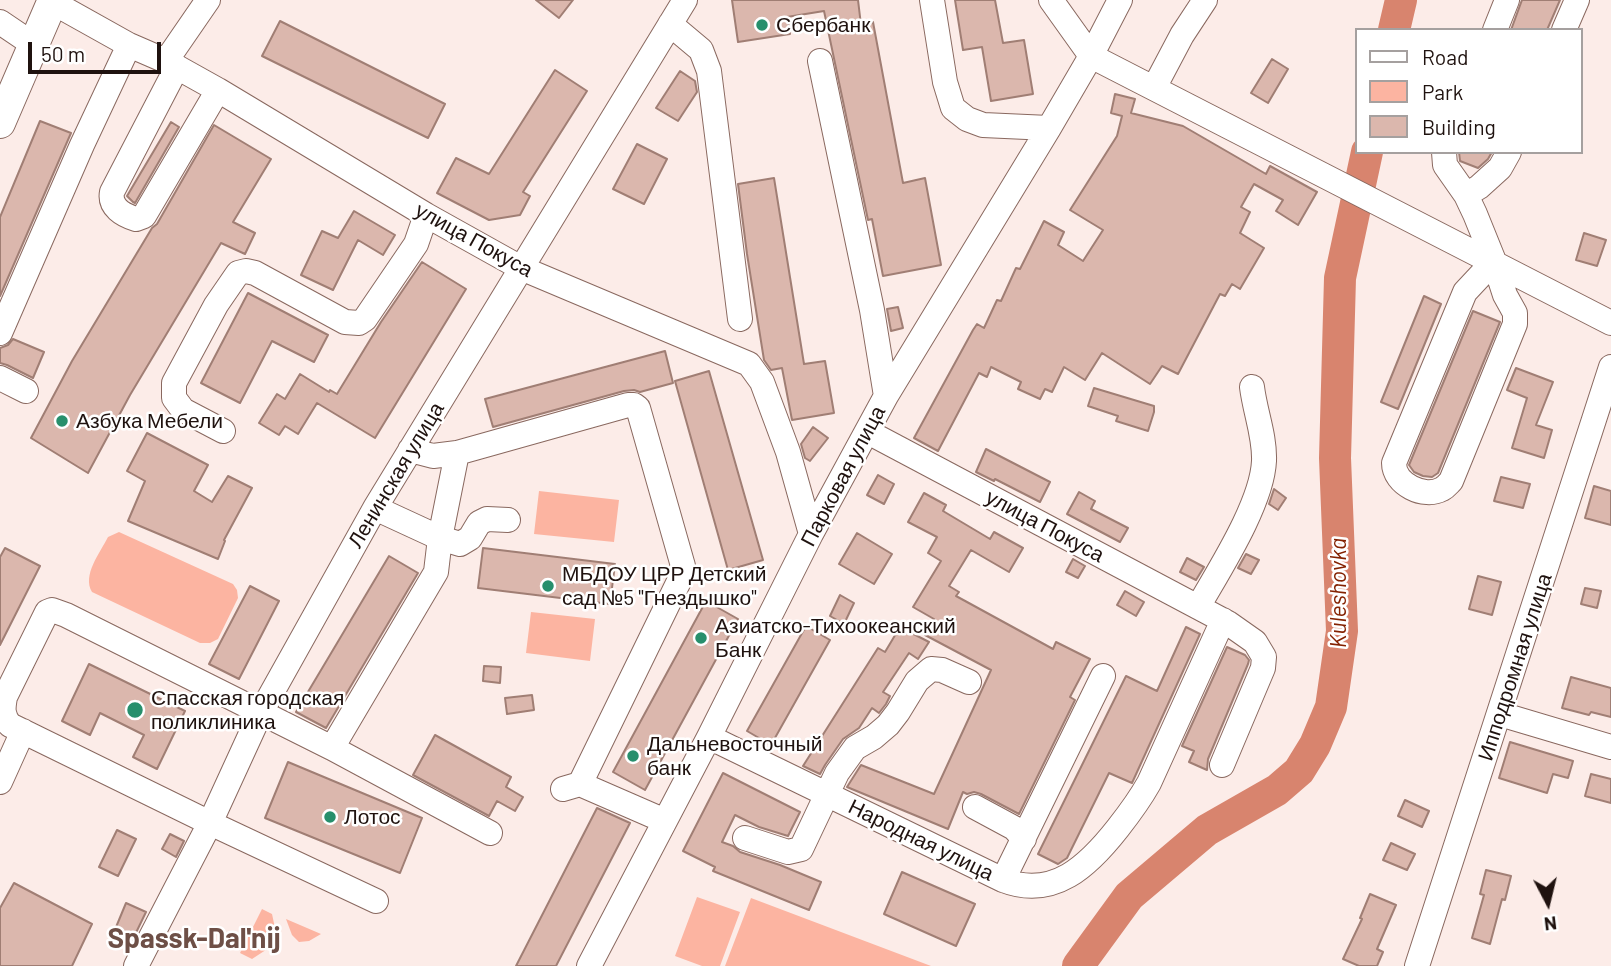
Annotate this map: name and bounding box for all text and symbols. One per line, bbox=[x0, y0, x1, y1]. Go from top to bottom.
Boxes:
place label: Сбербанк bbox=[776, 12, 870, 38]
marker: Сбербанк bbox=[754, 17, 770, 33]
scale bar bbox=[32, 28, 164, 72]
legend bbox=[1356, 28, 1583, 154]
text: 50 m bbox=[41, 41, 85, 66]
text: Road bbox=[1422, 44, 1468, 69]
text: Park bbox=[1422, 79, 1463, 104]
text: Building bbox=[1422, 114, 1496, 139]
street label: улица Покуса bbox=[411, 197, 537, 283]
street label: Ленинская улица bbox=[343, 398, 449, 552]
street label: Парковая улица bbox=[795, 401, 891, 551]
place label: Азбука Мебели bbox=[76, 408, 223, 434]
marker: Азбука Мебели bbox=[54, 413, 70, 429]
street label: улица Покуса bbox=[981, 484, 1109, 568]
water label: Kuleshovka bbox=[1324, 538, 1352, 648]
place label: МБДОУ ЦРР Детский сад №5 "Гнездышко" bbox=[562, 561, 766, 611]
street label: Ипподромная улица bbox=[1473, 570, 1557, 764]
marker: МБДОУ ЦРР Детский сад №5 "Гнездышко" bbox=[540, 578, 556, 594]
place label: Азиатско-Тихоокеанский Банк bbox=[715, 613, 956, 663]
marker: Азиатско-Тихоокеанский Банк bbox=[693, 630, 709, 646]
place label: Спасская городская поликлиника bbox=[151, 685, 344, 735]
marker: Спасская городская поликлиника bbox=[125, 700, 145, 720]
place label: Дальневосточный банк bbox=[647, 731, 822, 781]
marker: Дальневосточный банк bbox=[625, 748, 641, 764]
street label: Народная улица bbox=[844, 794, 998, 886]
place label: Лотос bbox=[344, 804, 401, 830]
marker: Лотос bbox=[322, 809, 338, 825]
north arrow bbox=[1513, 868, 1583, 938]
text: N bbox=[1543, 912, 1558, 937]
district label: Spassk-Dal'nij bbox=[107, 922, 281, 956]

